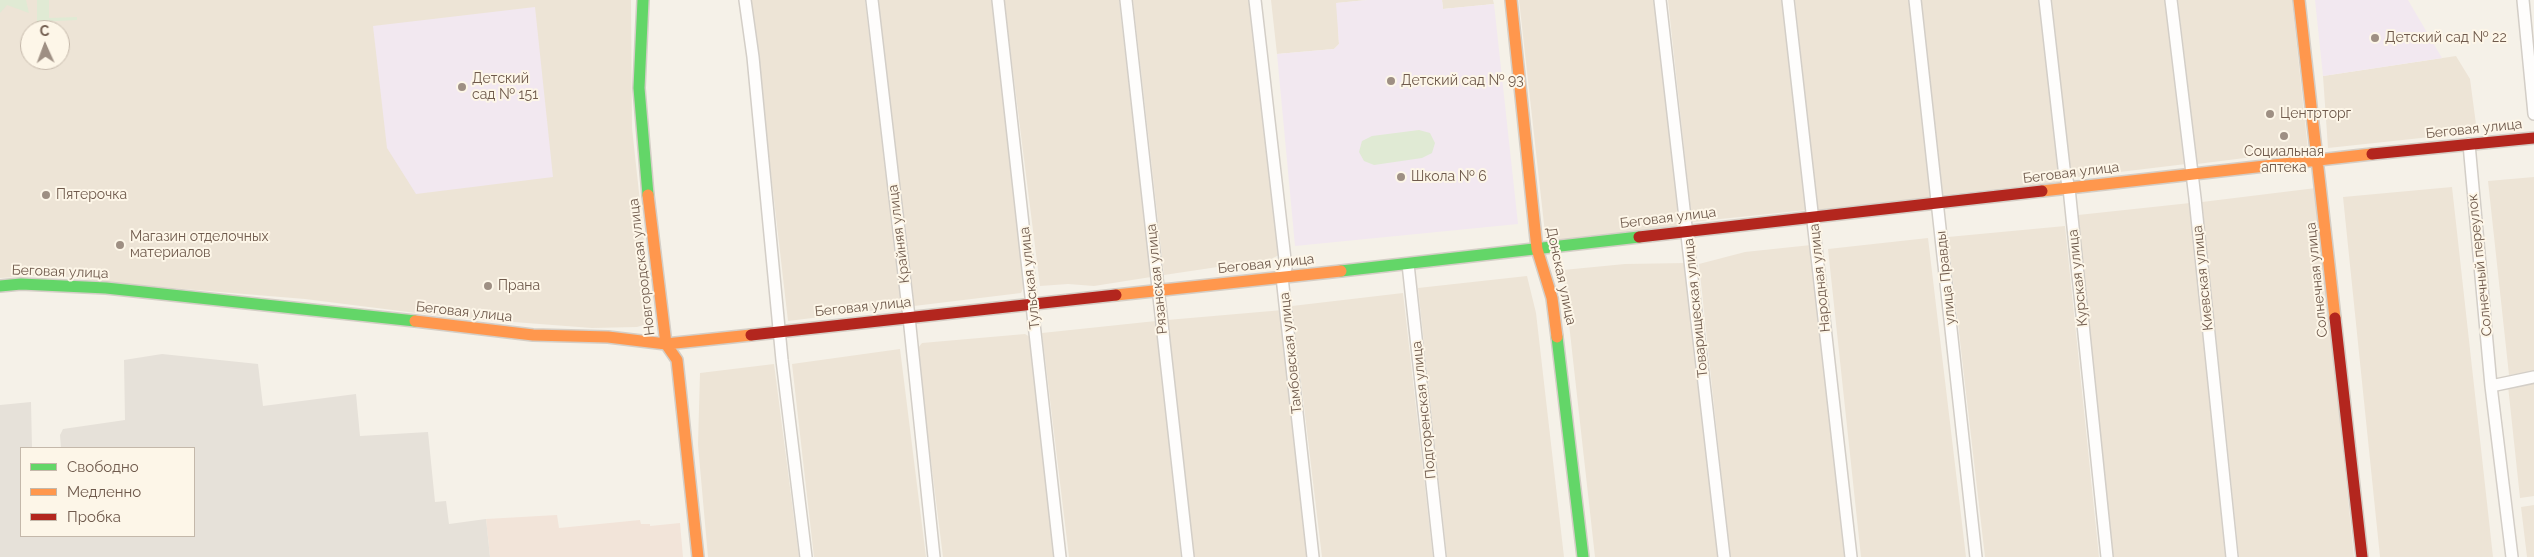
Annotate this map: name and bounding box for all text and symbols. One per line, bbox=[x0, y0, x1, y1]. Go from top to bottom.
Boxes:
north arrow bbox=[20, 20, 70, 70]
text: С bbox=[39, 23, 50, 39]
place label: Детский сад № 22 bbox=[2385, 30, 2507, 46]
marker: Детский сад № 22 bbox=[2369, 32, 2381, 44]
place label: Детский сад № 151 bbox=[472, 71, 538, 104]
place label: Детский сад № 93 bbox=[1401, 73, 1524, 89]
marker: Детский сад № 93 bbox=[1385, 75, 1397, 87]
marker: Детский сад № 151 bbox=[456, 81, 468, 93]
place label: Центрторг bbox=[2280, 106, 2351, 122]
marker: Центрторг bbox=[2264, 108, 2276, 120]
street label: Беговая улица bbox=[2425, 116, 2523, 142]
marker: Социальная аптека bbox=[2278, 130, 2290, 142]
place label: Социальная аптека bbox=[2244, 144, 2324, 176]
street label: Беговая улица bbox=[2022, 159, 2120, 187]
place label: Школа № 6 bbox=[1411, 169, 1487, 185]
marker: Школа № 6 bbox=[1395, 171, 1407, 183]
street label: Крайняя улица bbox=[885, 184, 913, 284]
place label: Пятерочка bbox=[56, 187, 127, 203]
marker: Пятерочка bbox=[40, 189, 52, 201]
street label: Солнечный переулок bbox=[2464, 193, 2496, 337]
street label: Новгородская улица bbox=[625, 197, 659, 337]
street label: Беговая улица bbox=[1619, 204, 1717, 232]
street label: Солнечная улица bbox=[2303, 222, 2331, 338]
street label: Рязанская улица bbox=[1143, 223, 1171, 335]
street label: Народная улица bbox=[1806, 223, 1834, 333]
street label: Киевская улица bbox=[2189, 224, 2217, 332]
street label: Донская улица bbox=[1542, 225, 1580, 327]
street label: Тульская улица bbox=[1016, 226, 1044, 330]
place label: Магазин отделочных материалов bbox=[130, 229, 268, 262]
street label: Курская улица bbox=[2065, 229, 2091, 327]
street label: улица Правды bbox=[1933, 230, 1959, 326]
street label: Товарищеская улица bbox=[1680, 237, 1712, 379]
marker: Магазин отделочных материалов bbox=[114, 239, 126, 251]
street label: Беговая улица bbox=[1217, 251, 1315, 277]
street label: Беговая улица bbox=[11, 262, 109, 282]
place label: Прана bbox=[498, 278, 540, 294]
marker: Прана bbox=[482, 280, 494, 292]
street label: Тамбовская улица bbox=[1276, 292, 1306, 414]
street label: Беговая улица bbox=[814, 294, 912, 320]
street label: Беговая улица bbox=[415, 299, 513, 325]
street label: Подгоренская улица bbox=[1408, 340, 1440, 480]
legend bbox=[20, 447, 195, 537]
text: Свободно bbox=[67, 458, 139, 476]
text: Медленно bbox=[67, 483, 141, 501]
text: Пробка bbox=[67, 508, 121, 526]

